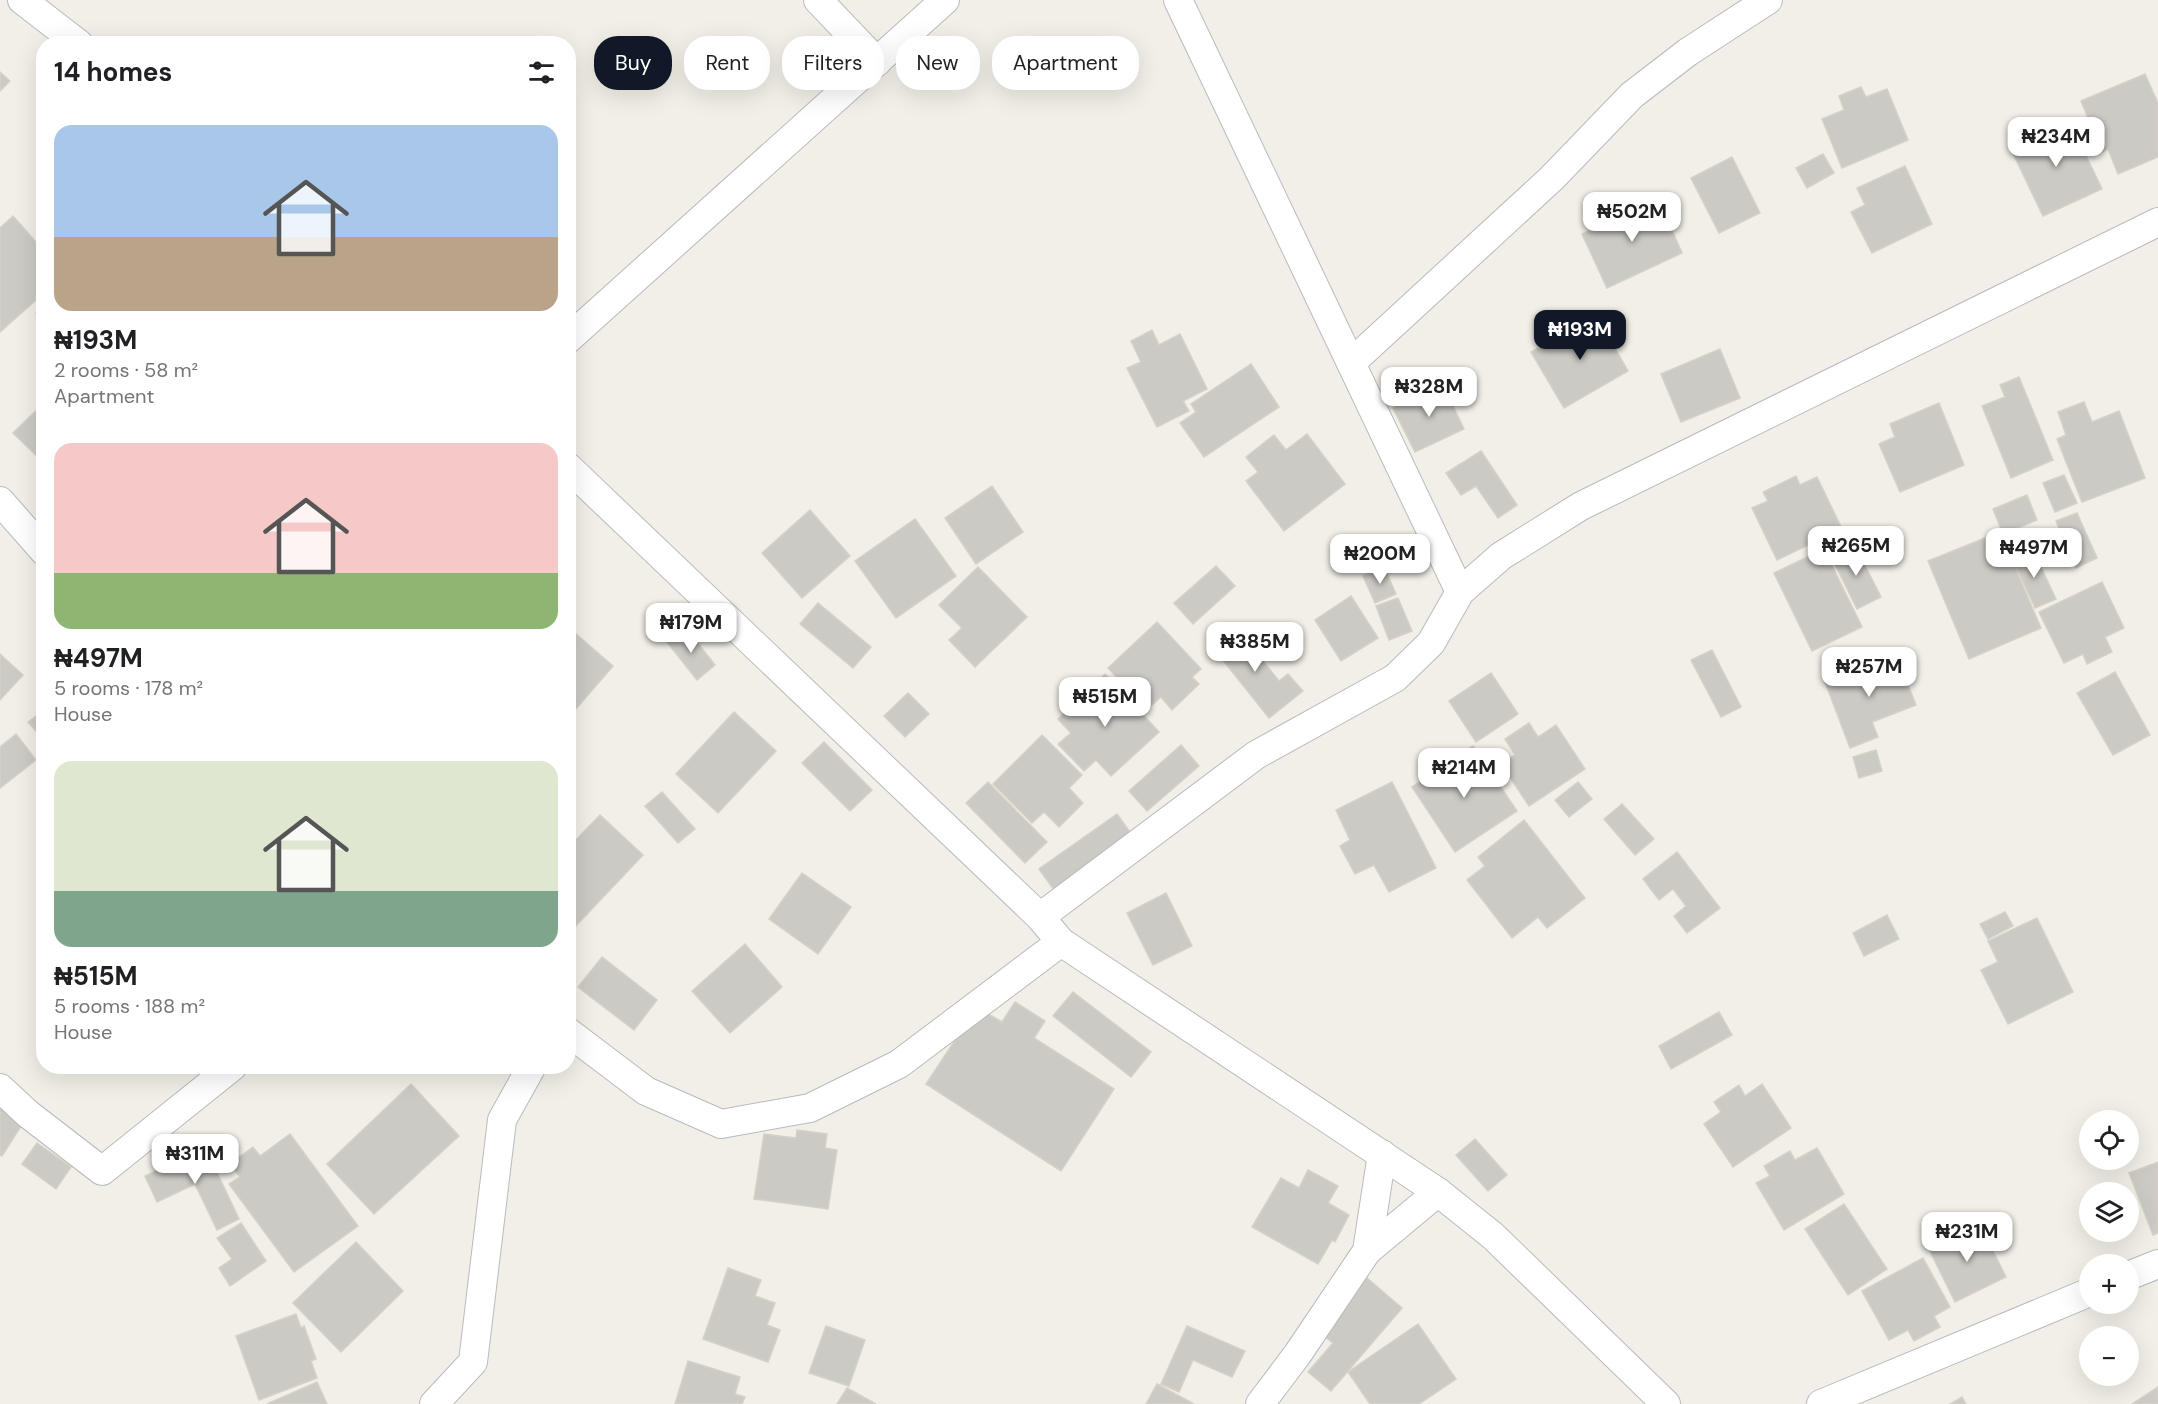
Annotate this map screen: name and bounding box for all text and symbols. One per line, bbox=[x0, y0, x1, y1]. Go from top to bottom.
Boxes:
chip: Buy bbox=[594, 36, 672, 90]
chip: Rent bbox=[684, 36, 770, 90]
chip: Filters bbox=[782, 36, 884, 90]
chip: New bbox=[896, 36, 980, 90]
chip: Apartment bbox=[992, 36, 1139, 90]
text: 14 homes bbox=[54, 55, 172, 89]
icon: filters bbox=[525, 56, 558, 89]
pin: ₦234M bbox=[2014, 117, 2098, 168]
text: ₦234M bbox=[2022, 123, 2090, 149]
icon: home bbox=[252, 164, 360, 272]
pin: ₦502M bbox=[1590, 192, 1674, 243]
text: ₦502M bbox=[1597, 198, 1667, 224]
pin: ₦193M bbox=[1538, 310, 1622, 361]
text: ₦193M bbox=[1548, 316, 1612, 342]
text: ₦193M bbox=[54, 323, 137, 357]
text: 2 rooms · 58 m² bbox=[54, 357, 198, 383]
pin: ₦328M bbox=[1387, 367, 1471, 418]
text: ₦328M bbox=[1395, 373, 1463, 399]
text: Apartment bbox=[54, 383, 154, 409]
icon: home bbox=[252, 482, 360, 590]
pin: ₦265M bbox=[1814, 526, 1898, 577]
pin: ₦497M bbox=[1992, 528, 2076, 579]
text: ₦265M bbox=[1822, 532, 1890, 558]
pin: ₦200M bbox=[1338, 534, 1422, 585]
text: ₦497M bbox=[2000, 534, 2068, 560]
text: ₦200M bbox=[1344, 540, 1416, 566]
pin: ₦179M bbox=[649, 603, 733, 654]
text: ₦179M bbox=[660, 609, 722, 635]
pin: ₦385M bbox=[1213, 622, 1297, 673]
text: ₦385M bbox=[1220, 628, 1290, 654]
text: ₦497M bbox=[54, 641, 143, 675]
pin: ₦257M bbox=[1827, 647, 1911, 698]
text: ₦257M bbox=[1836, 653, 1902, 679]
text: 5 rooms · 178 m² bbox=[54, 675, 203, 701]
pin: ₦515M bbox=[1063, 677, 1147, 728]
text: ₦515M bbox=[1073, 683, 1137, 709]
text: House bbox=[54, 701, 112, 727]
pin: ₦214M bbox=[1422, 748, 1506, 799]
text: ₦214M bbox=[1432, 754, 1496, 780]
icon: home bbox=[252, 800, 360, 908]
text: ₦515M bbox=[54, 959, 138, 993]
text: 5 rooms · 188 m² bbox=[54, 993, 205, 1019]
text: House bbox=[54, 1019, 112, 1045]
map controls bbox=[2079, 1110, 2139, 1386]
button: locate bbox=[2079, 1110, 2139, 1170]
pin: ₦311M bbox=[153, 1134, 237, 1185]
text: ₦311M bbox=[166, 1140, 224, 1166]
button: layers bbox=[2079, 1182, 2139, 1242]
pin: ₦231M bbox=[1925, 1212, 2009, 1263]
text: ₦231M bbox=[1936, 1218, 1998, 1244]
button: + bbox=[2079, 1254, 2139, 1314]
button: − bbox=[2079, 1326, 2139, 1386]

